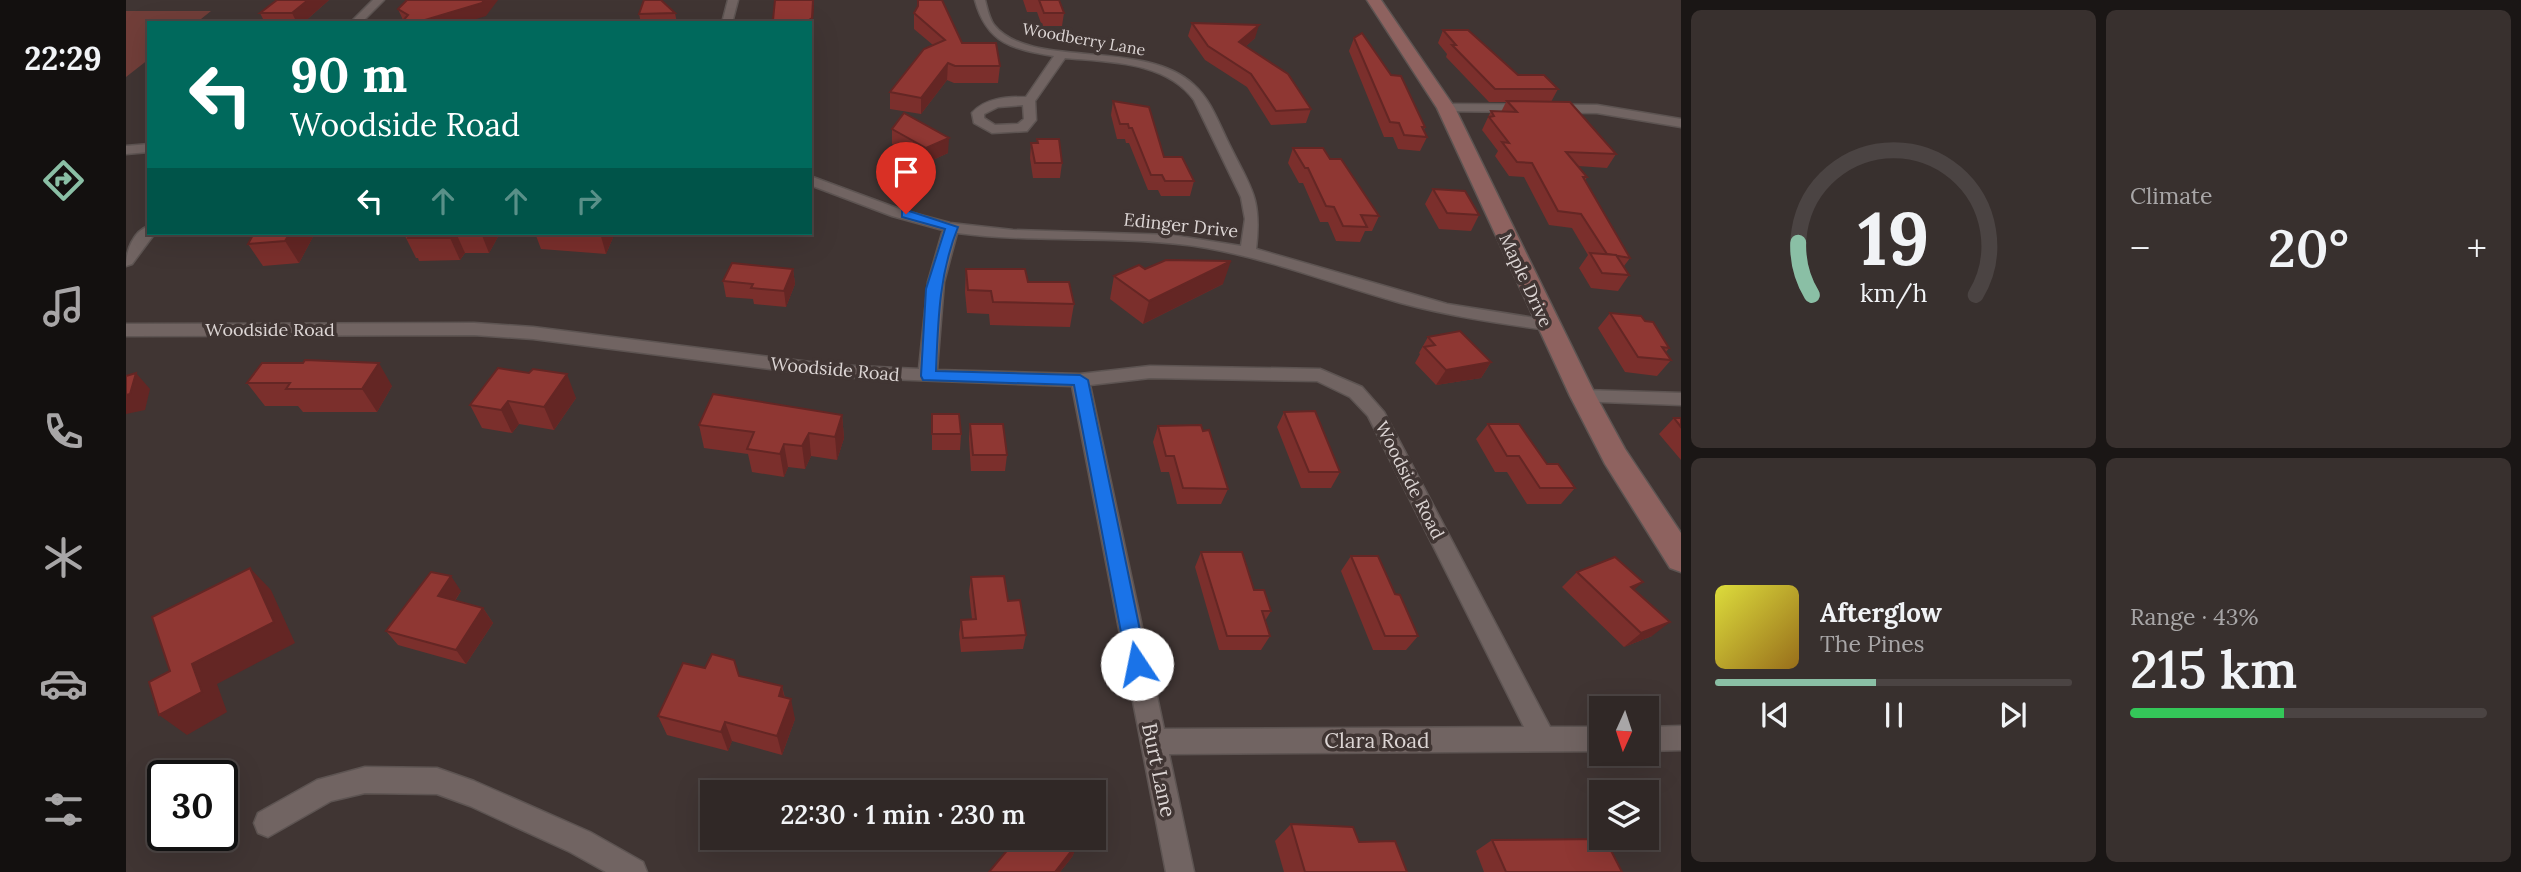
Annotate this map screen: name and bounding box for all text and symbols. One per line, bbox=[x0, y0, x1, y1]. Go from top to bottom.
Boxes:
street label: Woodberry Lane bbox=[1021, 18, 1147, 60]
text: 22:29 bbox=[24, 38, 102, 79]
text: 90 m bbox=[290, 43, 407, 105]
icon: left bbox=[175, 49, 266, 140]
text: Woodside Road bbox=[290, 104, 520, 145]
pin bbox=[876, 142, 936, 214]
icon: arrive bbox=[887, 153, 925, 191]
icon: directions bbox=[39, 156, 88, 205]
text: Climate bbox=[2130, 181, 2212, 210]
icon: left bbox=[351, 182, 389, 220]
icon: ahead bbox=[424, 182, 462, 220]
icon: ahead bbox=[497, 182, 535, 220]
icon: right bbox=[570, 182, 608, 220]
text: 19 bbox=[1858, 192, 1929, 285]
street label: Edinger Drive bbox=[1123, 208, 1240, 242]
text: 20° bbox=[2268, 215, 2349, 281]
text: − bbox=[2130, 224, 2150, 272]
text: + bbox=[2467, 224, 2487, 272]
street label: Maple Drive bbox=[1494, 229, 1558, 331]
text: km/h bbox=[1860, 277, 1927, 309]
icon: music bbox=[39, 282, 88, 331]
street label: Woodside Road bbox=[205, 318, 335, 341]
street label: Woodside Road bbox=[770, 352, 901, 386]
icon: phone bbox=[39, 407, 88, 456]
street label: Woodside Road bbox=[1370, 417, 1450, 543]
icon: climate bbox=[39, 533, 88, 582]
text: Afterglow bbox=[1820, 596, 1942, 629]
text: Range · 43% bbox=[2130, 602, 2258, 631]
position arrow bbox=[1100, 627, 1174, 701]
text: The Pines bbox=[1820, 629, 1925, 658]
text: 215 km bbox=[2130, 636, 2297, 702]
icon: car bbox=[39, 659, 88, 708]
north arrow bbox=[1589, 696, 1659, 766]
map controls bbox=[1589, 696, 1659, 850]
icon: previous bbox=[1756, 696, 1794, 734]
icon: pause bbox=[1875, 696, 1913, 734]
icon: next bbox=[1994, 696, 2032, 734]
street label: Burt Lane bbox=[1136, 720, 1182, 820]
street label: Clara Road bbox=[1324, 727, 1430, 754]
speed limit sign: 30 bbox=[147, 760, 238, 851]
button: layers bbox=[1589, 780, 1659, 850]
icon: filters bbox=[39, 785, 88, 834]
text: 22:30 · 1 min · 230 m bbox=[780, 798, 1026, 831]

